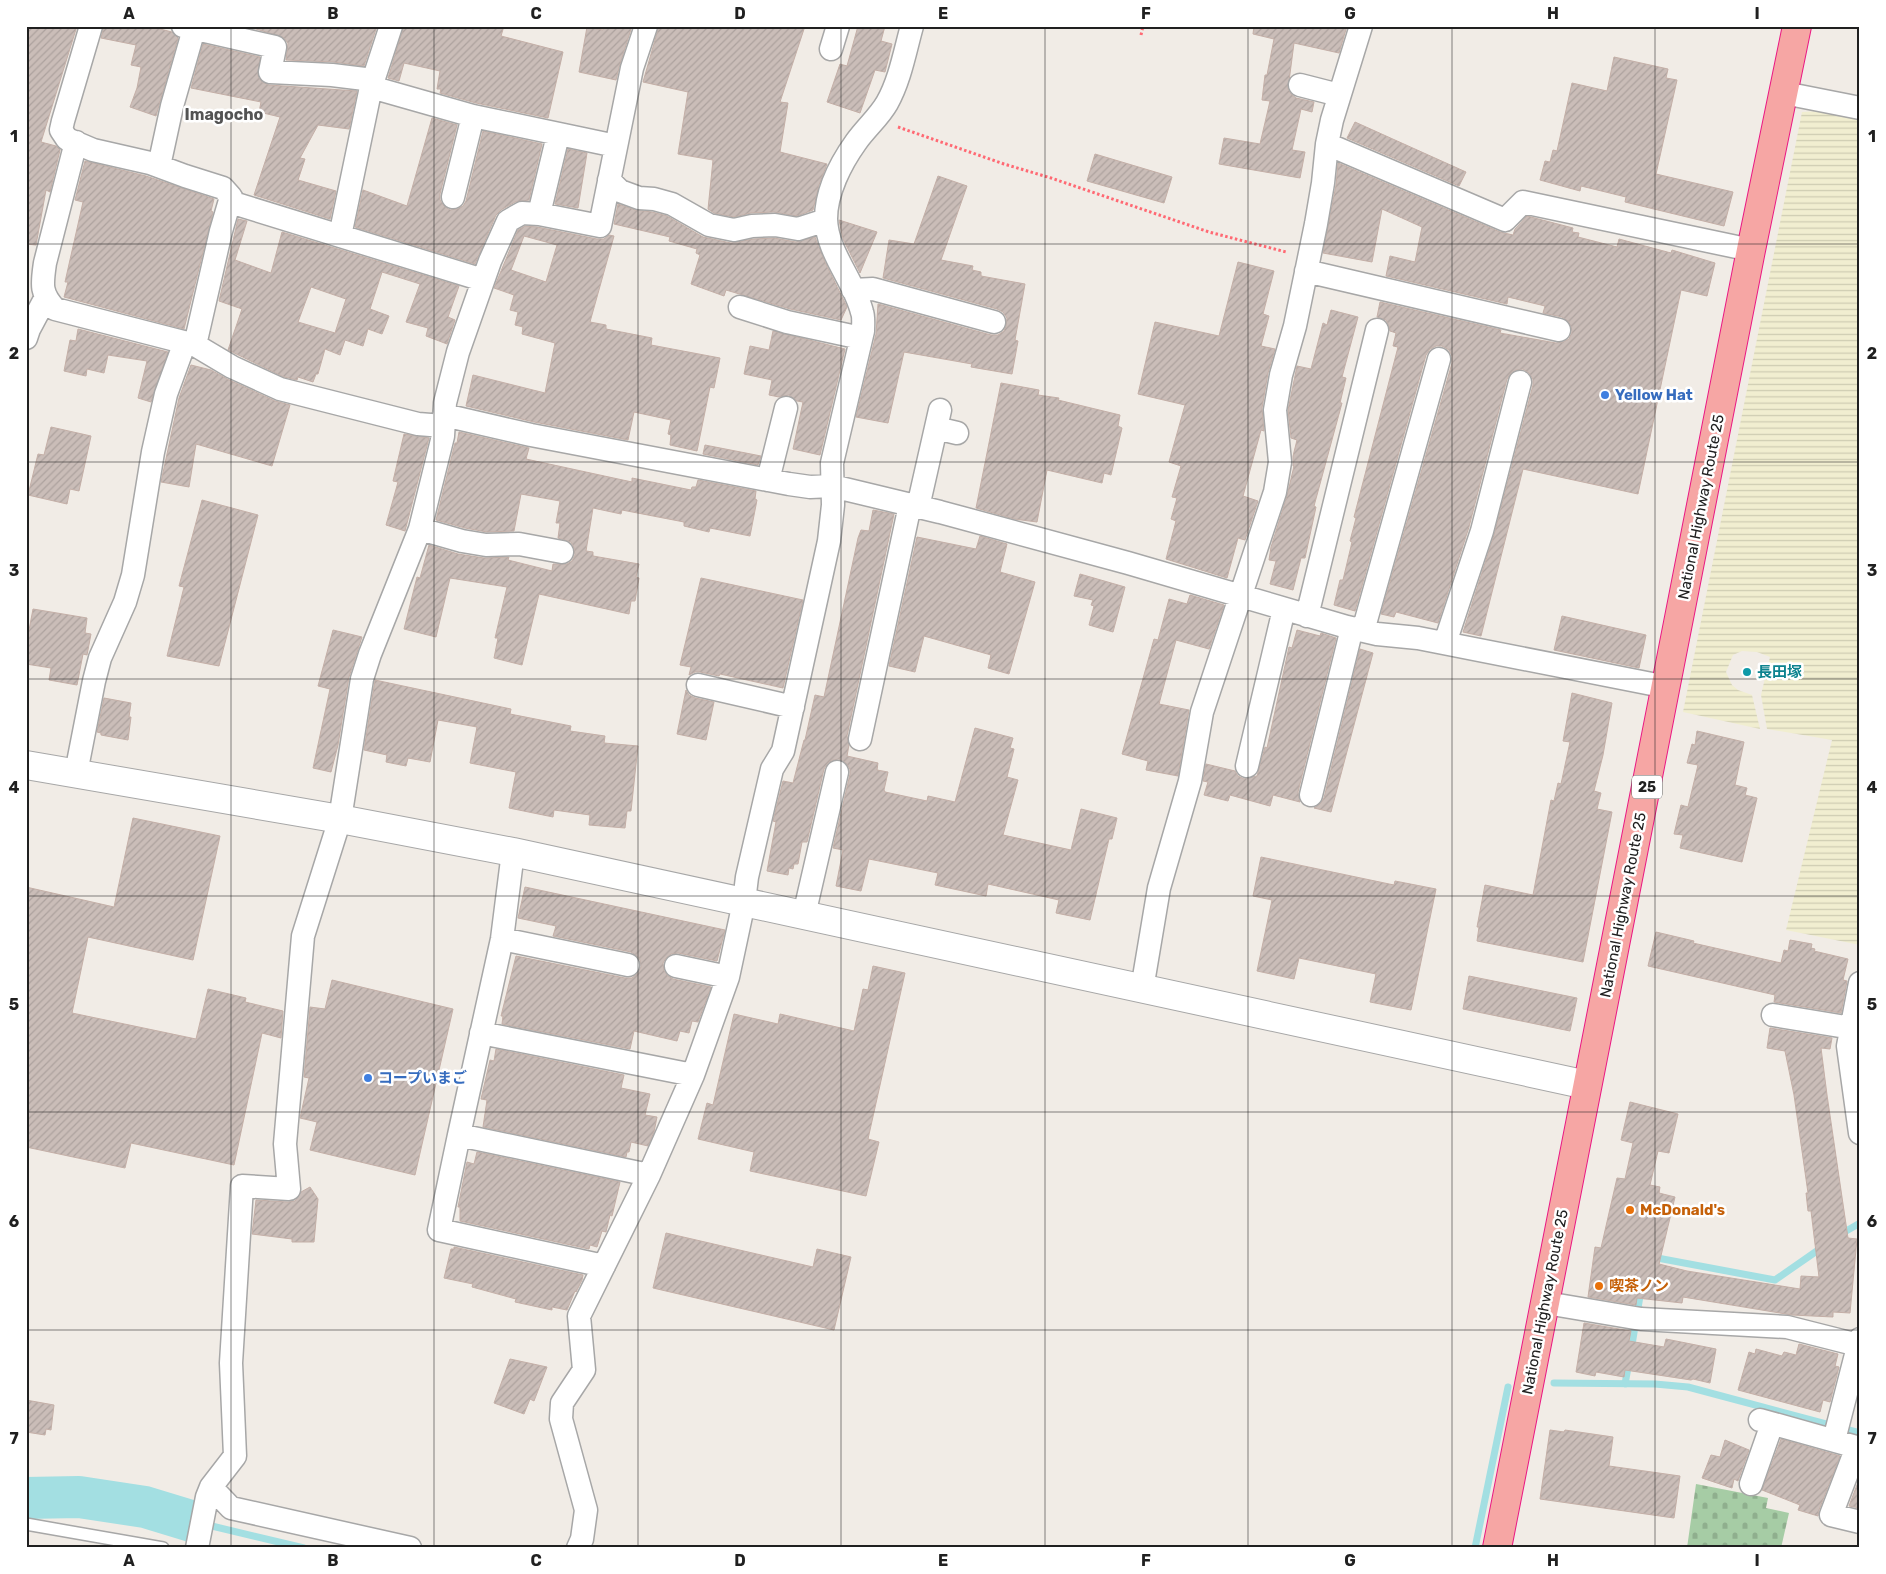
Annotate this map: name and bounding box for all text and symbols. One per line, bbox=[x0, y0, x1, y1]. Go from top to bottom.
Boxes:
text: A bbox=[123, 4, 135, 23]
text: B bbox=[327, 4, 339, 23]
text: C bbox=[530, 4, 542, 23]
text: D bbox=[734, 4, 746, 23]
text: E bbox=[938, 4, 948, 23]
text: F bbox=[1141, 4, 1151, 23]
text: G bbox=[1344, 4, 1356, 23]
text: H bbox=[1547, 4, 1559, 23]
text: I bbox=[1754, 4, 1760, 23]
district label: Imagocho bbox=[185, 105, 264, 124]
text: 1 bbox=[10, 127, 18, 146]
text: 1 bbox=[1868, 127, 1876, 146]
text: 2 bbox=[9, 344, 19, 363]
text: 2 bbox=[1867, 344, 1877, 363]
place label: Yellow Hat bbox=[1615, 386, 1693, 404]
marker: Yellow Hat bbox=[1599, 389, 1611, 401]
street label: National Highway Route 25 bbox=[1674, 413, 1728, 601]
text: 3 bbox=[9, 561, 19, 580]
text: 3 bbox=[1867, 561, 1877, 580]
place label: 長田塚 bbox=[1757, 663, 1802, 681]
marker: 長田塚 bbox=[1741, 666, 1753, 678]
road number: 25 bbox=[1632, 776, 1662, 799]
text: 4 bbox=[9, 778, 20, 797]
text: 4 bbox=[1867, 778, 1878, 797]
street label: National Highway Route 25 bbox=[1596, 811, 1650, 999]
text: 5 bbox=[9, 995, 19, 1014]
text: 5 bbox=[1867, 995, 1877, 1014]
place label: コープいまご bbox=[378, 1069, 467, 1087]
marker: コープいまご bbox=[362, 1072, 374, 1084]
place label: McDonald's bbox=[1640, 1201, 1725, 1219]
marker: McDonald's bbox=[1624, 1204, 1636, 1216]
street label: National Highway Route 25 bbox=[1518, 1208, 1572, 1396]
text: 6 bbox=[9, 1212, 19, 1231]
text: 6 bbox=[1867, 1212, 1877, 1231]
place label: 喫茶ノン bbox=[1609, 1277, 1669, 1295]
marker: 喫茶ノン bbox=[1593, 1280, 1605, 1292]
text: 7 bbox=[9, 1429, 19, 1448]
text: 7 bbox=[1867, 1429, 1877, 1448]
text: A bbox=[123, 1551, 135, 1570]
text: B bbox=[327, 1551, 339, 1570]
text: C bbox=[530, 1551, 542, 1570]
text: D bbox=[734, 1551, 746, 1570]
text: E bbox=[938, 1551, 948, 1570]
text: F bbox=[1141, 1551, 1151, 1570]
text: G bbox=[1344, 1551, 1356, 1570]
text: H bbox=[1547, 1551, 1559, 1570]
text: I bbox=[1754, 1551, 1760, 1570]

